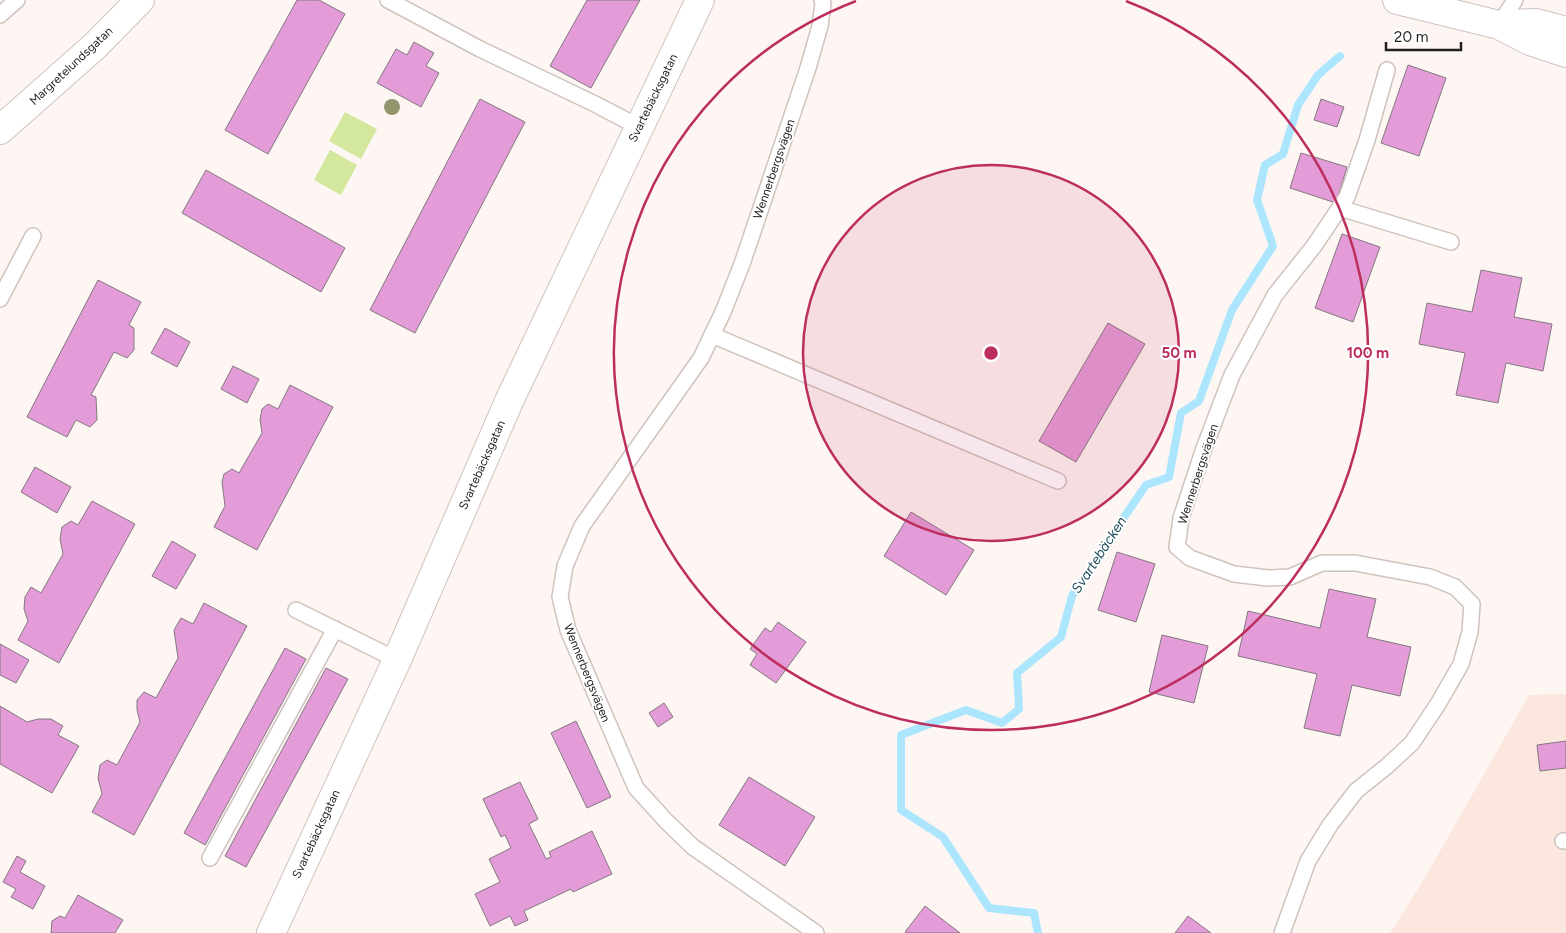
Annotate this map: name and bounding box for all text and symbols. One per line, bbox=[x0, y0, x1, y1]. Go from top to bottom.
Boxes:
scale bar bbox=[1386, 20, 1461, 52]
street label: Margretelundsgatan bbox=[27, 24, 116, 108]
text: 20 m bbox=[1394, 28, 1428, 46]
street label: Svartebäcksgatan bbox=[626, 51, 681, 144]
street label: Wennerbergsvägen bbox=[750, 117, 798, 221]
centre of rings bbox=[982, 344, 1000, 362]
text: 50 m bbox=[1161, 344, 1197, 362]
text: 100 m bbox=[1347, 344, 1389, 362]
street label: Svartebäcksgatan bbox=[456, 418, 508, 512]
street label: Wennerbergsvägen bbox=[1175, 422, 1221, 526]
water label: Svartebäcken bbox=[1068, 513, 1130, 596]
street label: Wennerbergsvägen bbox=[561, 622, 613, 724]
street label: Svartebäcksgatan bbox=[289, 787, 343, 881]

